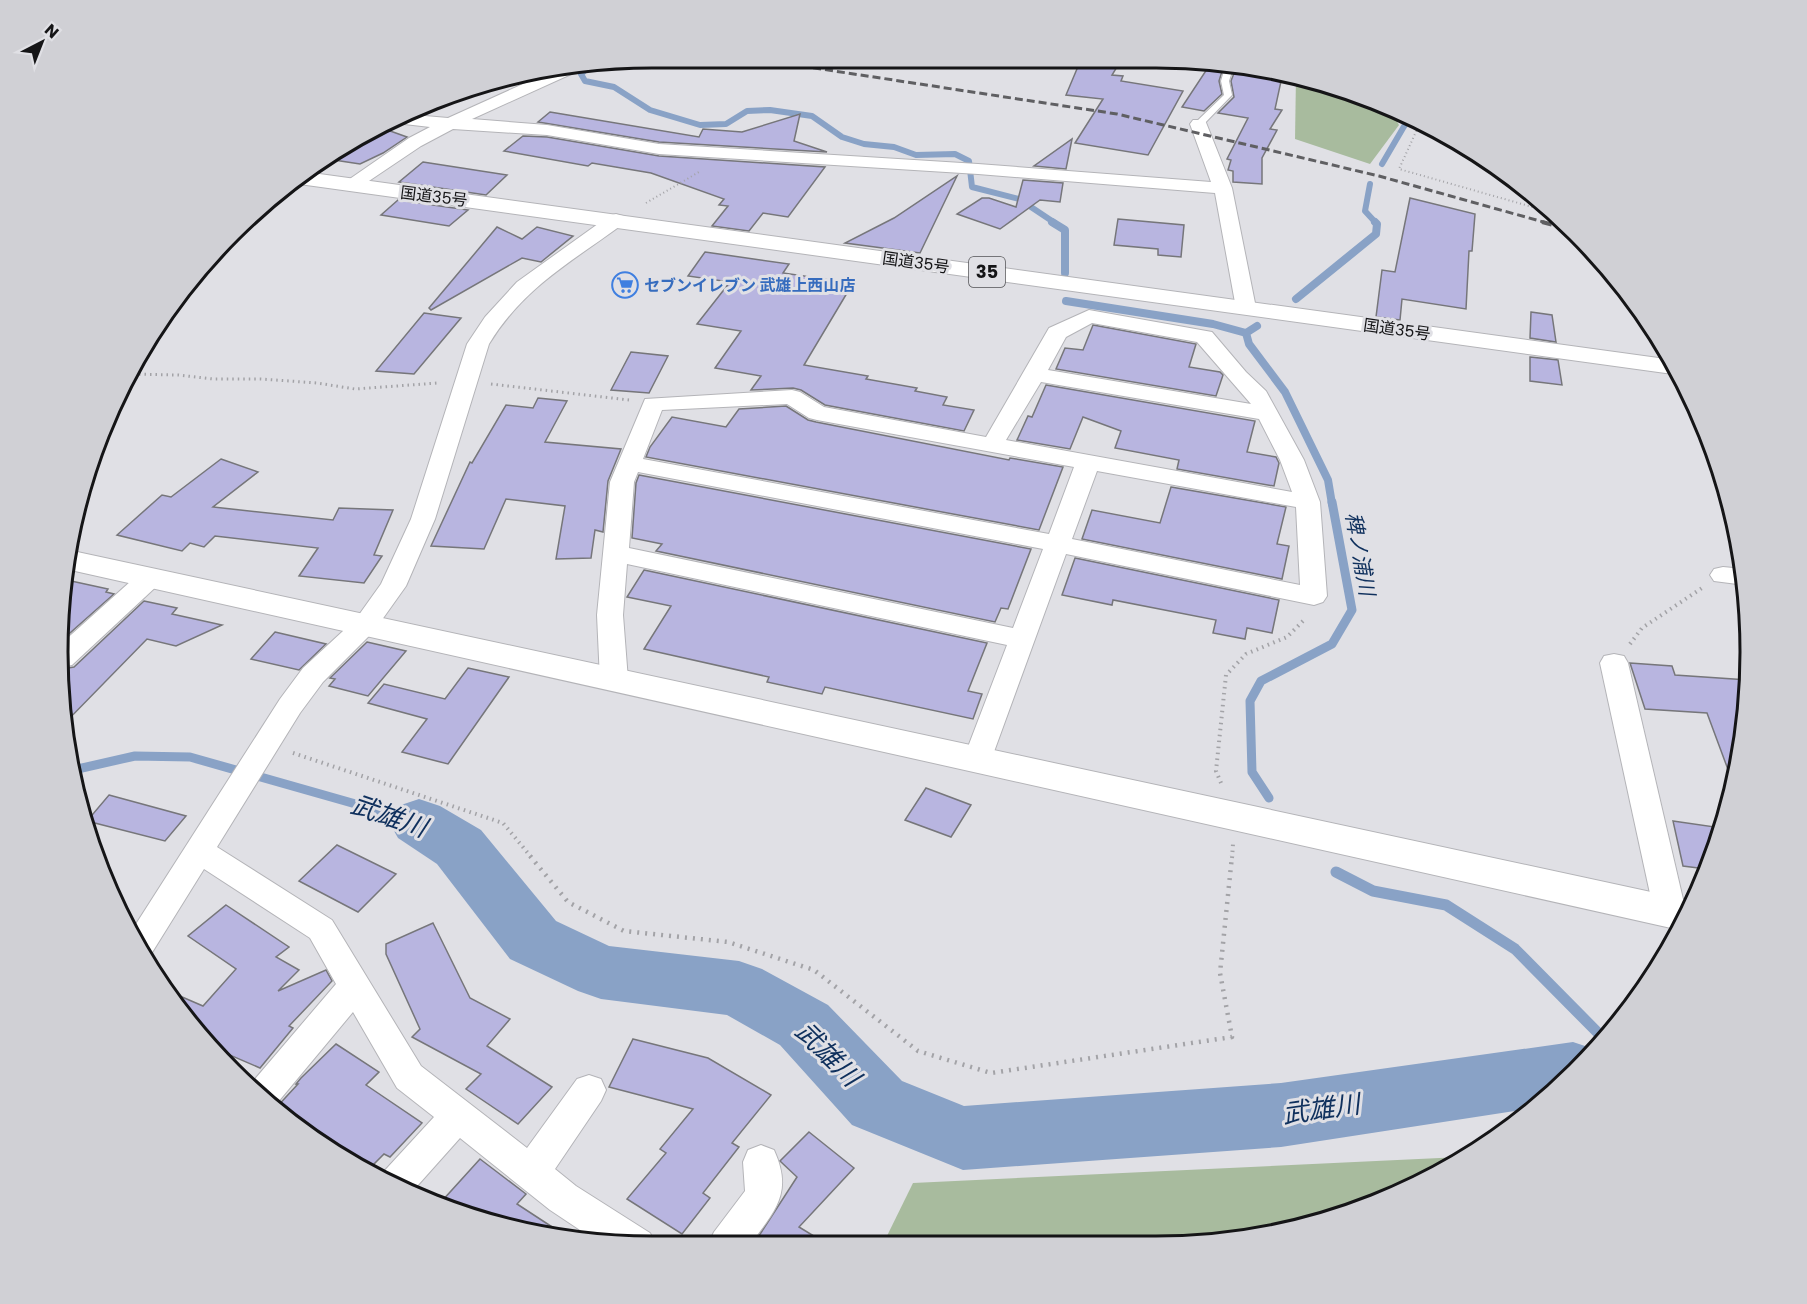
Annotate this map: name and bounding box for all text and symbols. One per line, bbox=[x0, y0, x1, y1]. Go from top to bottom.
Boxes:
north arrow bbox=[12, 12, 72, 72]
text: N bbox=[40, 19, 64, 44]
street label: 国道35号 bbox=[399, 181, 469, 212]
street label: 国道35号 bbox=[881, 246, 951, 279]
road number: 35 bbox=[969, 257, 1005, 287]
supermarket icon: セブンイレブン 武雄上西山店 bbox=[610, 270, 640, 300]
place label: セブンイレブン 武雄上西山店 bbox=[644, 274, 855, 297]
street label: 国道35号 bbox=[1362, 313, 1432, 346]
water label: 稗ノ浦川 bbox=[1339, 510, 1382, 600]
water label: 武雄川 bbox=[346, 786, 435, 847]
water label: 武雄川 bbox=[788, 1014, 870, 1096]
water label: 武雄川 bbox=[1280, 1085, 1365, 1132]

